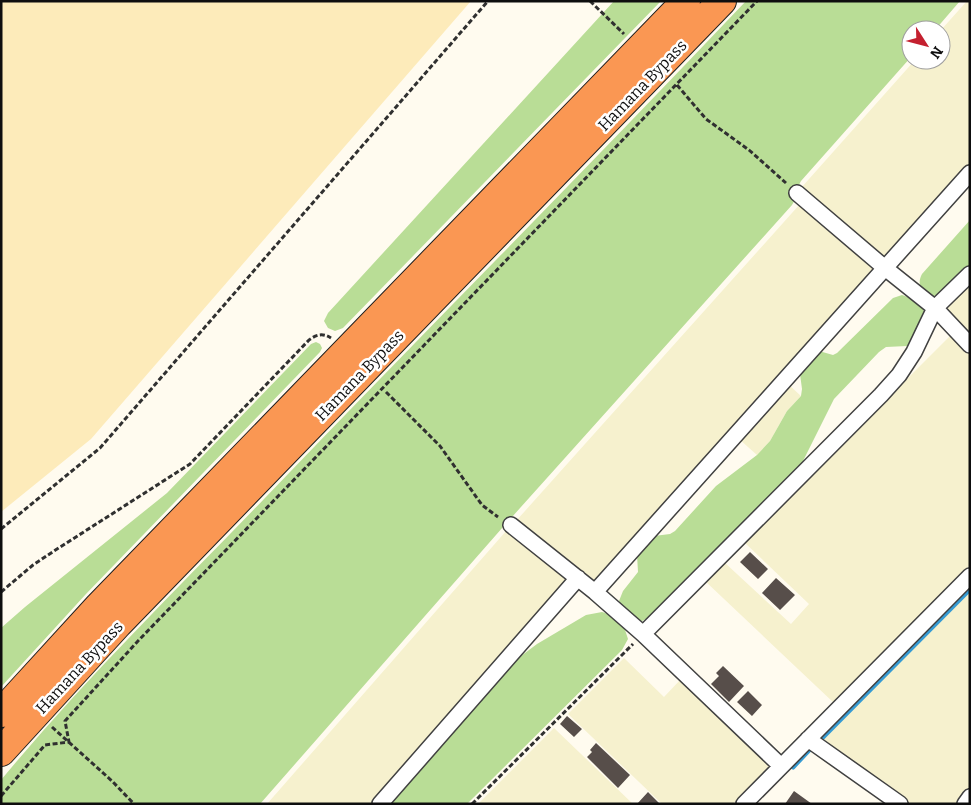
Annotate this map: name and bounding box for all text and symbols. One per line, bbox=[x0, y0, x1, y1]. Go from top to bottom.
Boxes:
north arrow bbox=[901, 20, 951, 70]
street label: Hamana Bypass bbox=[594, 36, 691, 135]
text: N bbox=[926, 43, 946, 62]
street label: Hamana Bypass bbox=[311, 326, 408, 425]
street label: Hamana Bypass bbox=[32, 617, 127, 717]

